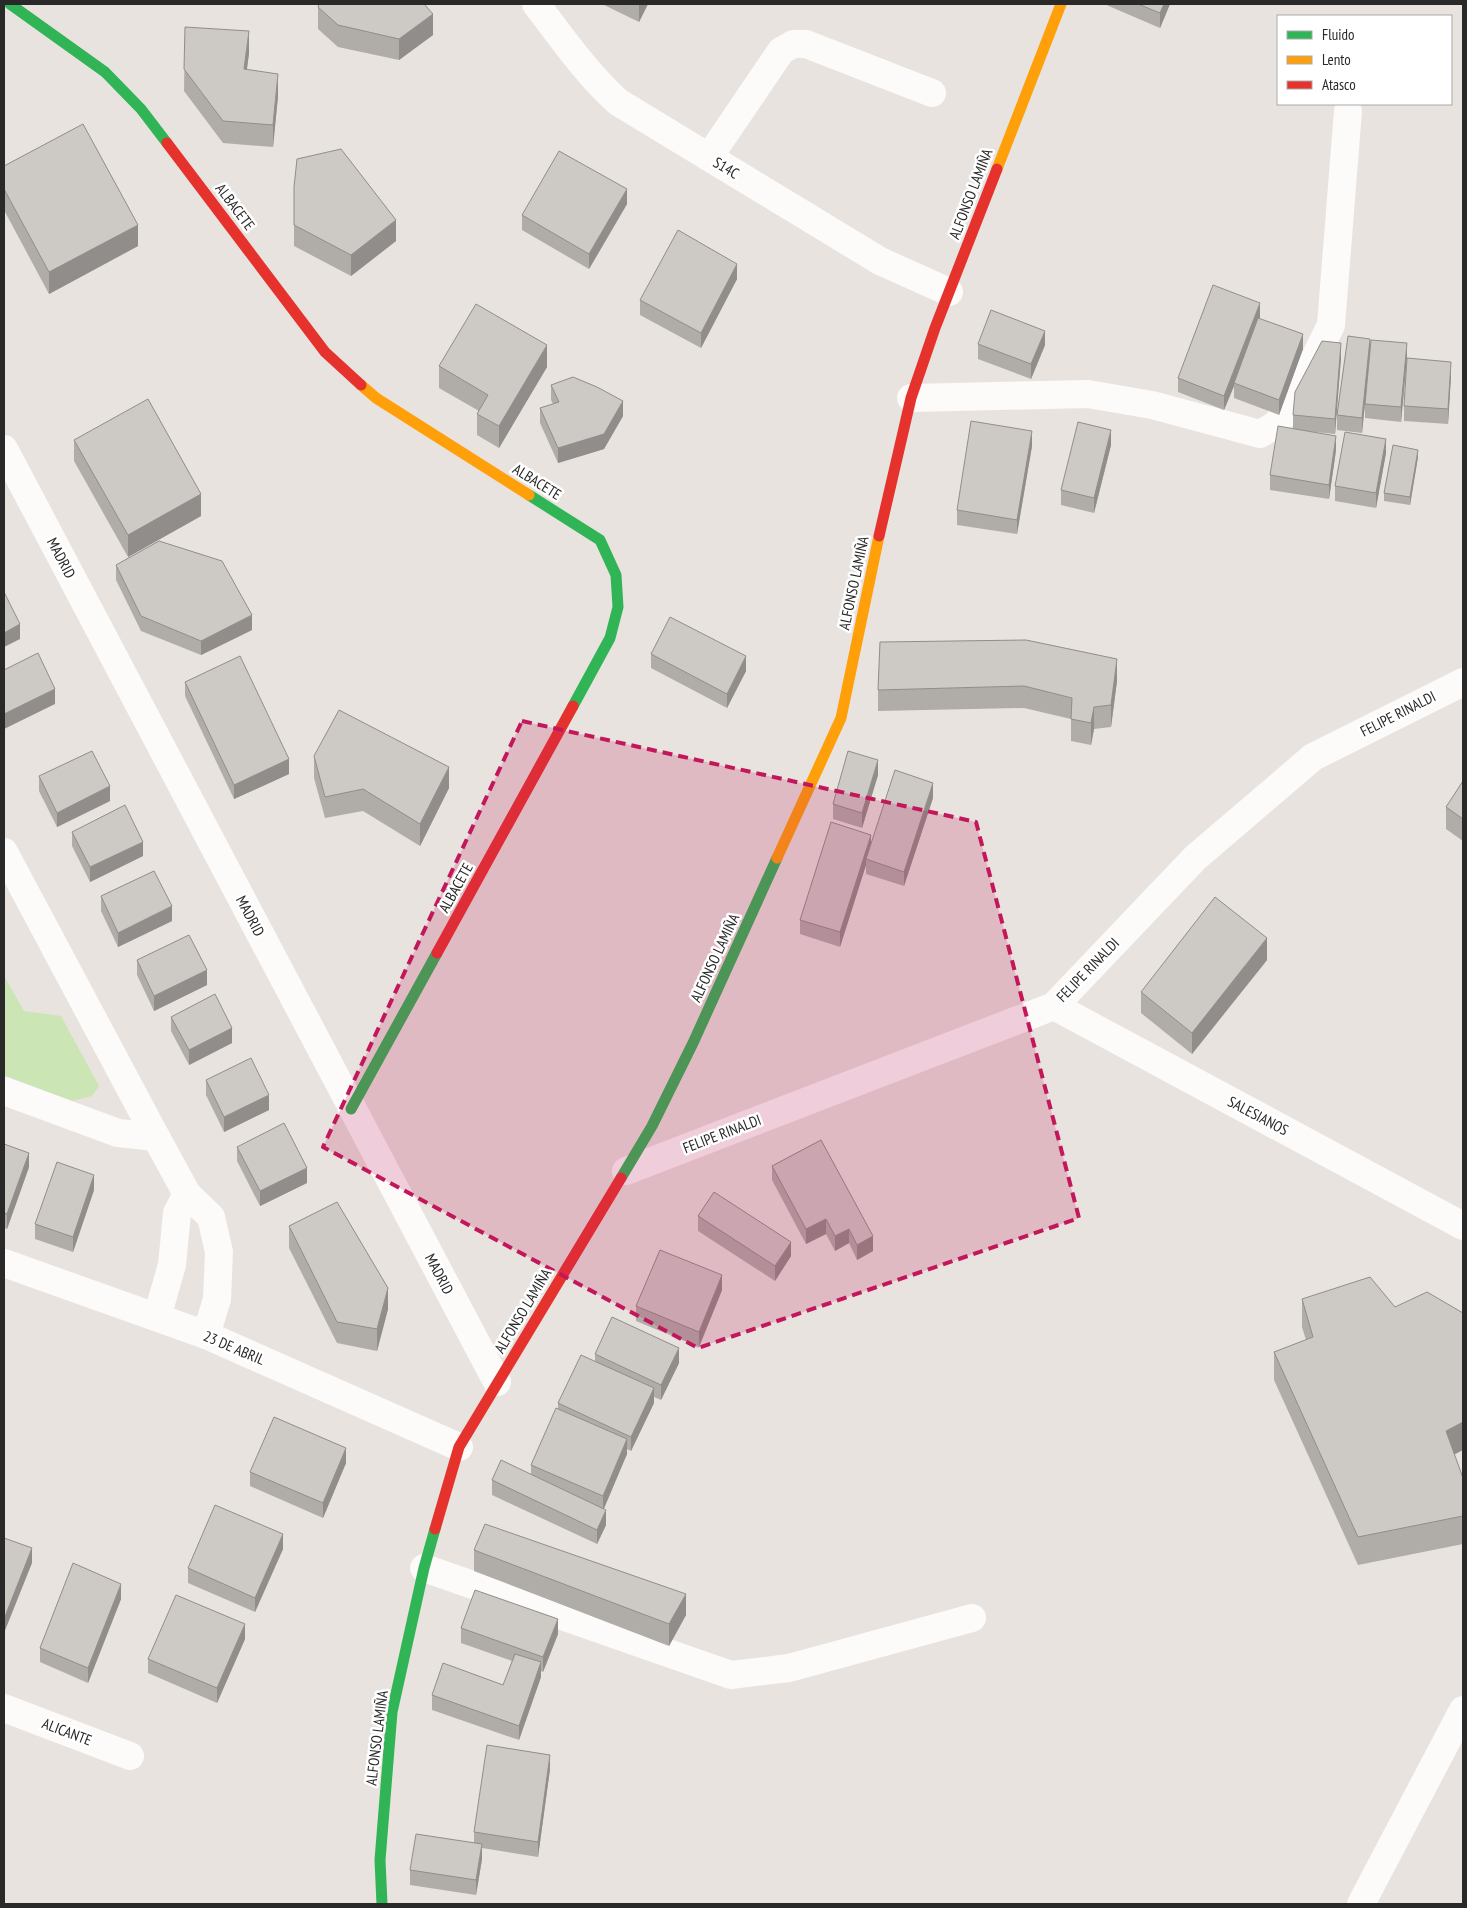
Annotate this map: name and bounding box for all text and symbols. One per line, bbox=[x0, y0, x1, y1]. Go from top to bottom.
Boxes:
legend bbox=[1277, 15, 1452, 105]
text: Fluido bbox=[1322, 25, 1354, 44]
text: Lento bbox=[1322, 50, 1351, 69]
text: Atasco bbox=[1322, 75, 1356, 94]
street label: ALFONSO LAMIÑA bbox=[945, 145, 997, 242]
street label: S14C bbox=[710, 153, 743, 183]
street label: ALBACETE bbox=[212, 180, 259, 234]
street label: ALBACETE bbox=[509, 459, 565, 504]
street label: ALFONSO LAMIÑA bbox=[834, 533, 873, 631]
street label: MADRID bbox=[43, 534, 80, 581]
street label: FELIPE RINALDI bbox=[1357, 686, 1439, 741]
street label: ALBACETE bbox=[434, 860, 477, 916]
street label: MADRID bbox=[232, 892, 269, 939]
street label: ALFONSO LAMIÑA bbox=[686, 910, 744, 1005]
street label: FELIPE RINALDI bbox=[1052, 933, 1123, 1006]
street label: SALESIANOS bbox=[1225, 1092, 1292, 1139]
street label: FELIPE RINALDI bbox=[680, 1110, 764, 1157]
street label: MADRID bbox=[421, 1250, 458, 1297]
street label: ALFONSO LAMIÑA bbox=[490, 1264, 556, 1356]
street label: 23 DE ABRIL bbox=[201, 1326, 268, 1369]
street label: ALFONSO LAMIÑA bbox=[361, 1689, 392, 1786]
street label: ALICANTE bbox=[40, 1713, 95, 1750]

